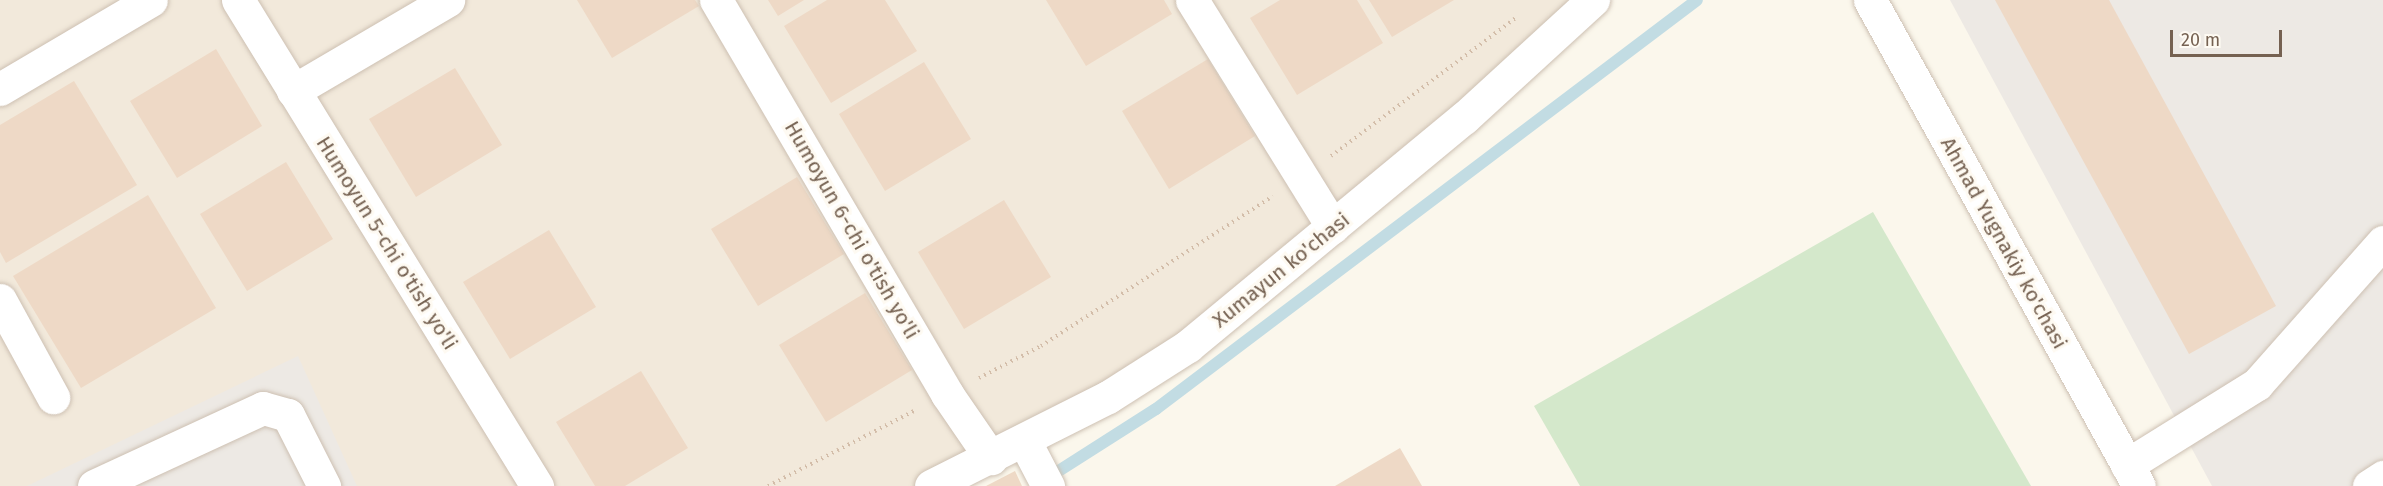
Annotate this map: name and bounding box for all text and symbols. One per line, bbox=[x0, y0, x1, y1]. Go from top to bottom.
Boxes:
scale bar bbox=[2173, 18, 2286, 56]
text: 20 m bbox=[2181, 29, 2220, 51]
street label: Humoyun 6-chi o'tish yo'li bbox=[779, 116, 925, 344]
street label: Humoyun 5-chi o'tish yo'li bbox=[311, 132, 463, 354]
street label: Ahmad Yugnakiy ko'chasi bbox=[1935, 133, 2073, 353]
street label: Xumayun ko'chasi bbox=[1207, 207, 1355, 333]

